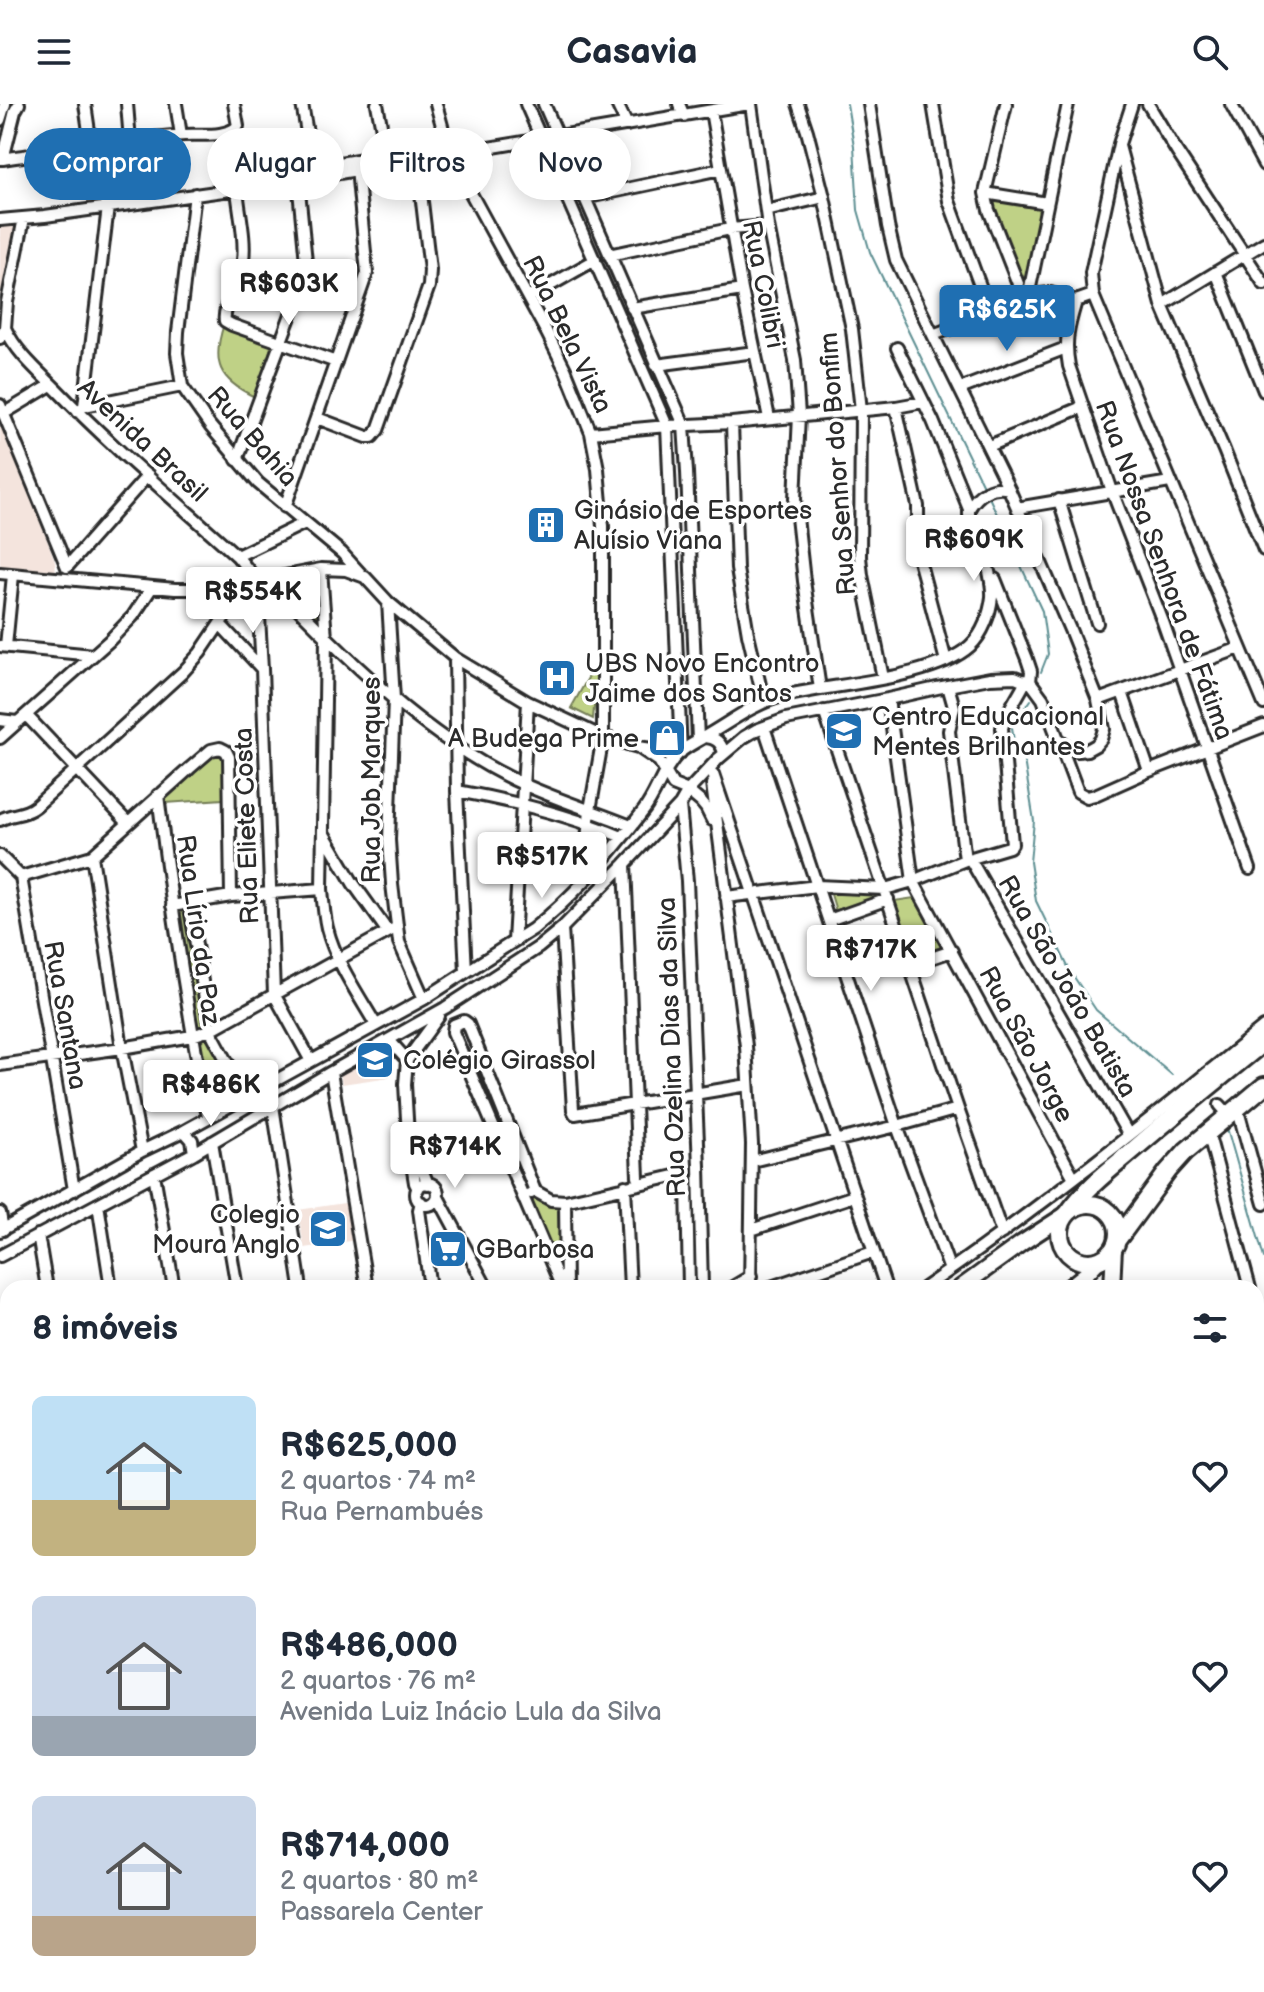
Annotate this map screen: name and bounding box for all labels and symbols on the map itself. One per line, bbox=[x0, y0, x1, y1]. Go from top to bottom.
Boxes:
street label: Rua Colibri bbox=[735, 218, 790, 351]
street label: Rua Bela Vista bbox=[515, 251, 618, 419]
pin: R$603K bbox=[224, 259, 354, 327]
pin: R$625K bbox=[942, 285, 1072, 353]
street label: Rua Senhor do Bonfim bbox=[814, 331, 863, 596]
street label: Avenida Brasil bbox=[71, 373, 213, 509]
street label: Rua Bahia bbox=[200, 381, 304, 493]
street label: Rua Nossa Senhora de Fátima bbox=[1088, 397, 1239, 744]
place label: Ginásio de Esportes Aluísio Viana bbox=[574, 496, 812, 557]
building icon: Ginásio de Esportes Aluísio Viana bbox=[525, 504, 567, 546]
pin: R$609K bbox=[909, 515, 1039, 583]
pin: R$554K bbox=[188, 567, 318, 635]
place label: UBS Novo Encontro Jaime dos Santos bbox=[585, 649, 819, 710]
hospital icon: UBS Novo Encontro Jaime dos Santos bbox=[536, 657, 578, 699]
street label: Rua Job Marques bbox=[357, 676, 388, 883]
place label: Centro Educacional Mentes Brilhantes bbox=[872, 702, 1104, 763]
school or university icon: Centro Educacional Mentes Brilhantes bbox=[823, 710, 865, 752]
shop icon: A Budega Prime bbox=[646, 717, 688, 759]
place label: A Budega Prime bbox=[448, 724, 639, 755]
street label: Rua Eliete Costa bbox=[229, 727, 266, 925]
pin: R$517K bbox=[477, 832, 607, 900]
street label: Rua Lírio da Paz bbox=[169, 833, 226, 1028]
street label: Rua São João Batista bbox=[991, 870, 1143, 1103]
street label: Rua Ozelina Dias da Silva bbox=[652, 896, 693, 1197]
pin: R$717K bbox=[806, 925, 936, 993]
street label: Rua Santana bbox=[36, 938, 93, 1092]
street label: Rua São Jorge bbox=[972, 961, 1080, 1128]
school or university icon: Colégio Girassol bbox=[354, 1039, 396, 1081]
place label: Colégio Girassol bbox=[403, 1046, 596, 1077]
pin: R$486K bbox=[146, 1060, 276, 1128]
pin: R$714K bbox=[390, 1122, 520, 1190]
place label: Colegio Moura Anglo bbox=[152, 1200, 300, 1261]
school or university icon: Colegio Moura Anglo bbox=[307, 1208, 349, 1250]
supermarket icon: GBarbosa bbox=[427, 1228, 469, 1270]
place label: GBarbosa bbox=[476, 1235, 594, 1266]

